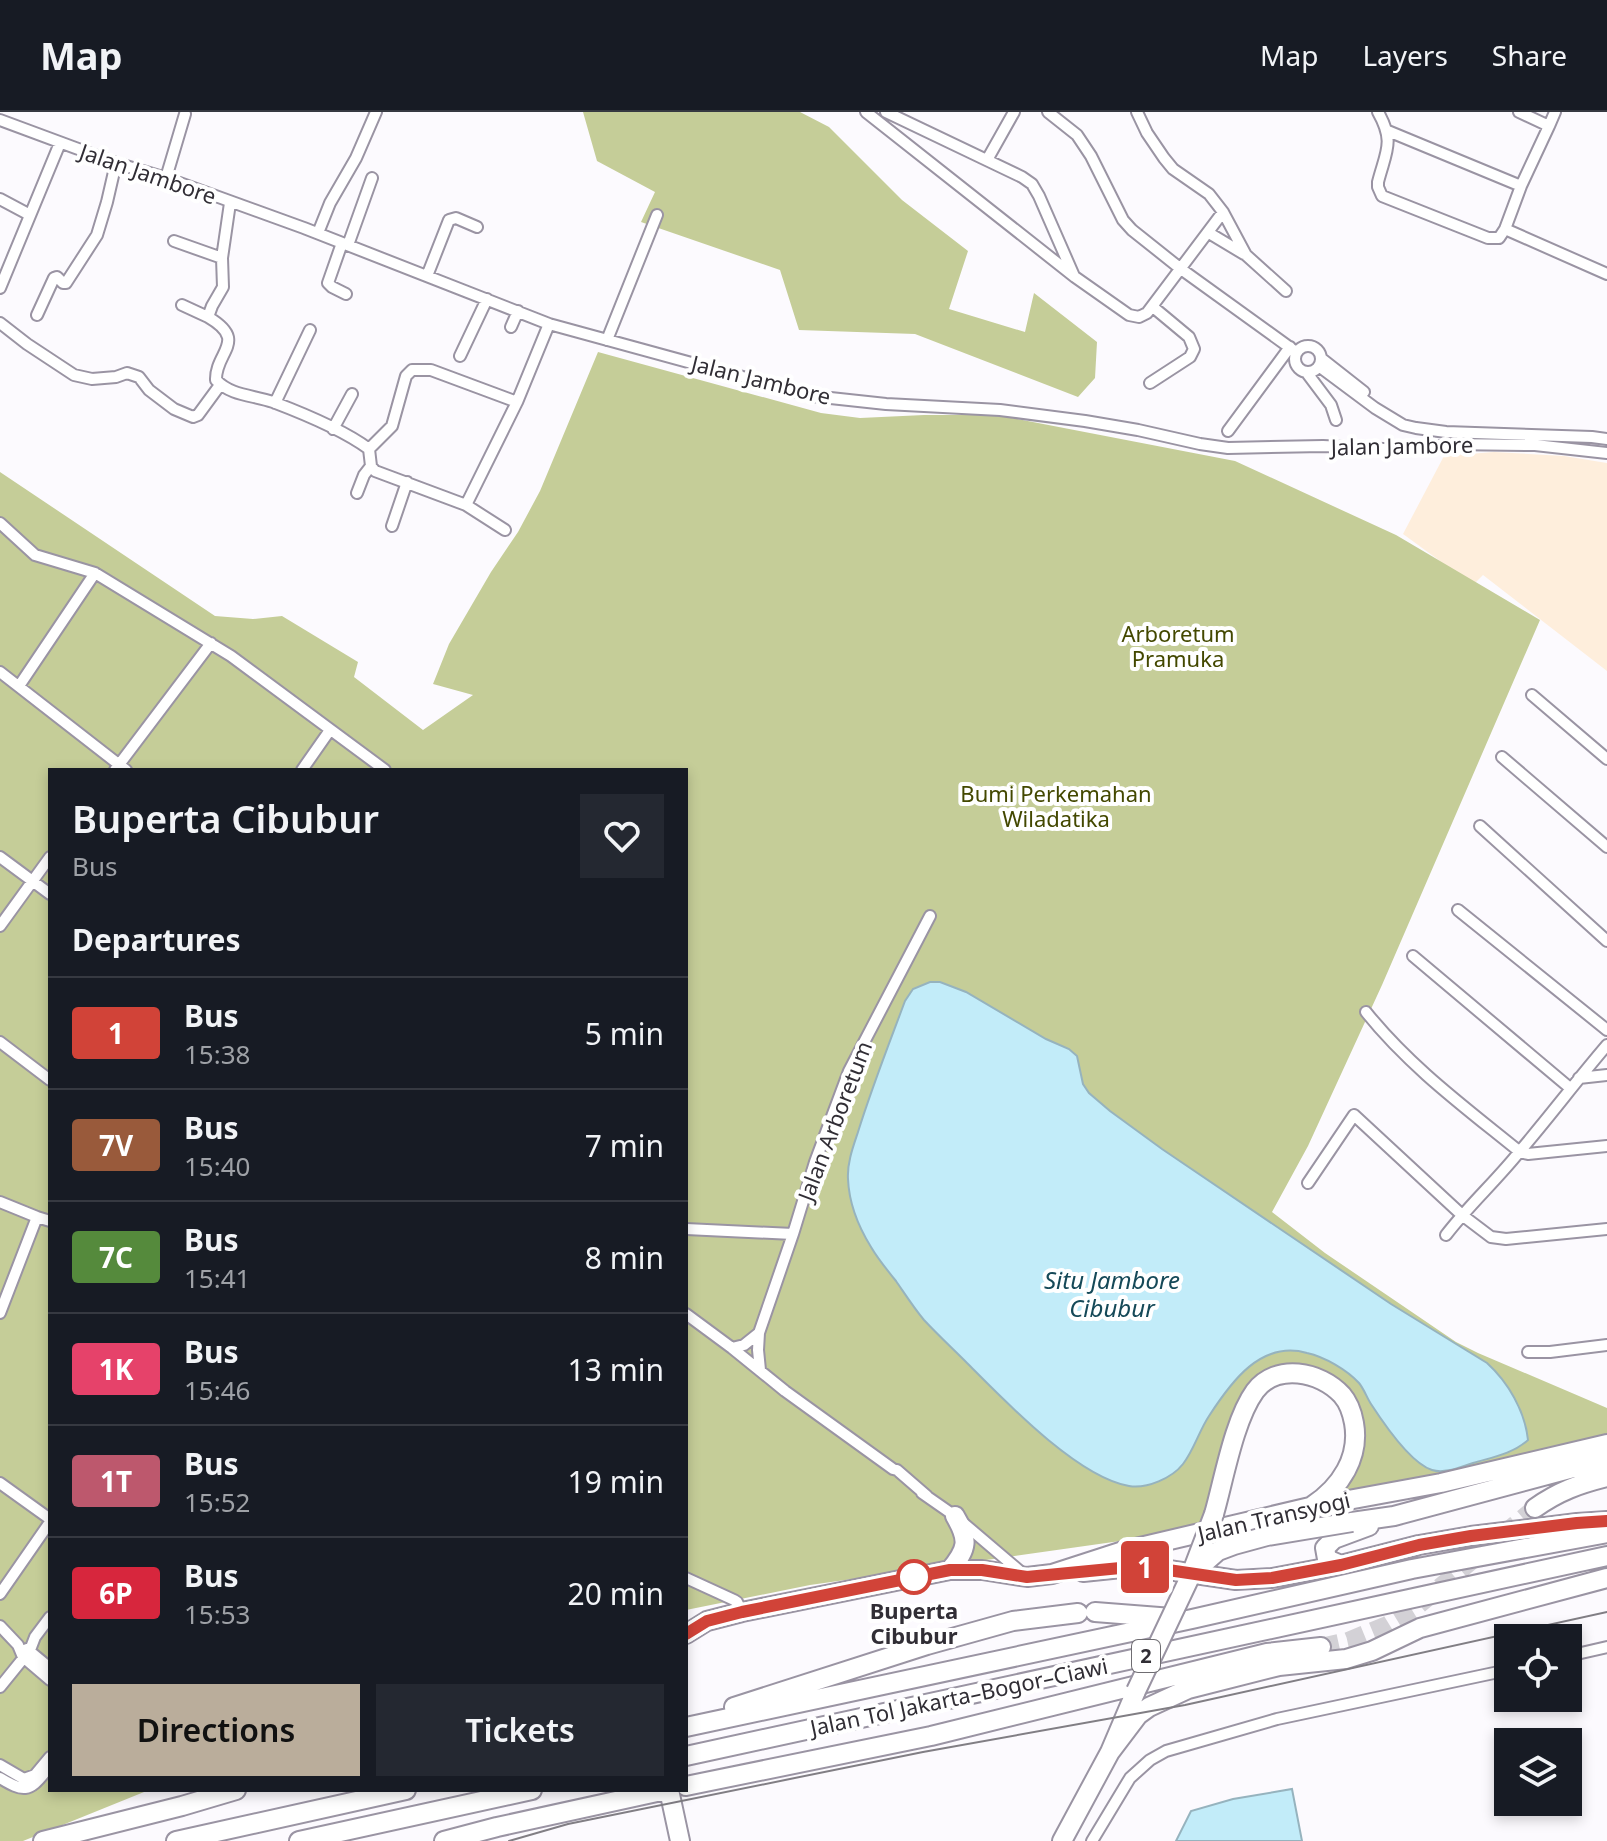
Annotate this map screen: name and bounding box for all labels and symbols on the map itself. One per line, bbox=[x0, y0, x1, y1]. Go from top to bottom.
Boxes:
street label: Jalan Jambore bbox=[74, 135, 221, 210]
street label: Jalan Jambore bbox=[687, 347, 834, 411]
street label: Jalan Jambore bbox=[1328, 429, 1473, 461]
park label: Arboretum Pramuka bbox=[1121, 618, 1235, 673]
park label: Bumi Perkemahan Wiladatika bbox=[960, 778, 1152, 833]
street label: Jalan Arboretum bbox=[789, 1036, 878, 1207]
water label: Situ Jambore Cibubur bbox=[1044, 1263, 1180, 1324]
street label: Jalan Transyogi bbox=[1193, 1484, 1353, 1549]
line badge: 1 bbox=[1119, 1541, 1171, 1593]
marker: Buperta Cibubur bbox=[897, 1560, 931, 1594]
place label: Buperta Cibubur bbox=[870, 1595, 958, 1650]
road number: 2 bbox=[1132, 1640, 1160, 1672]
street label: Jalan Tol Jakarta–Bogor–Ciawi bbox=[805, 1650, 1110, 1743]

